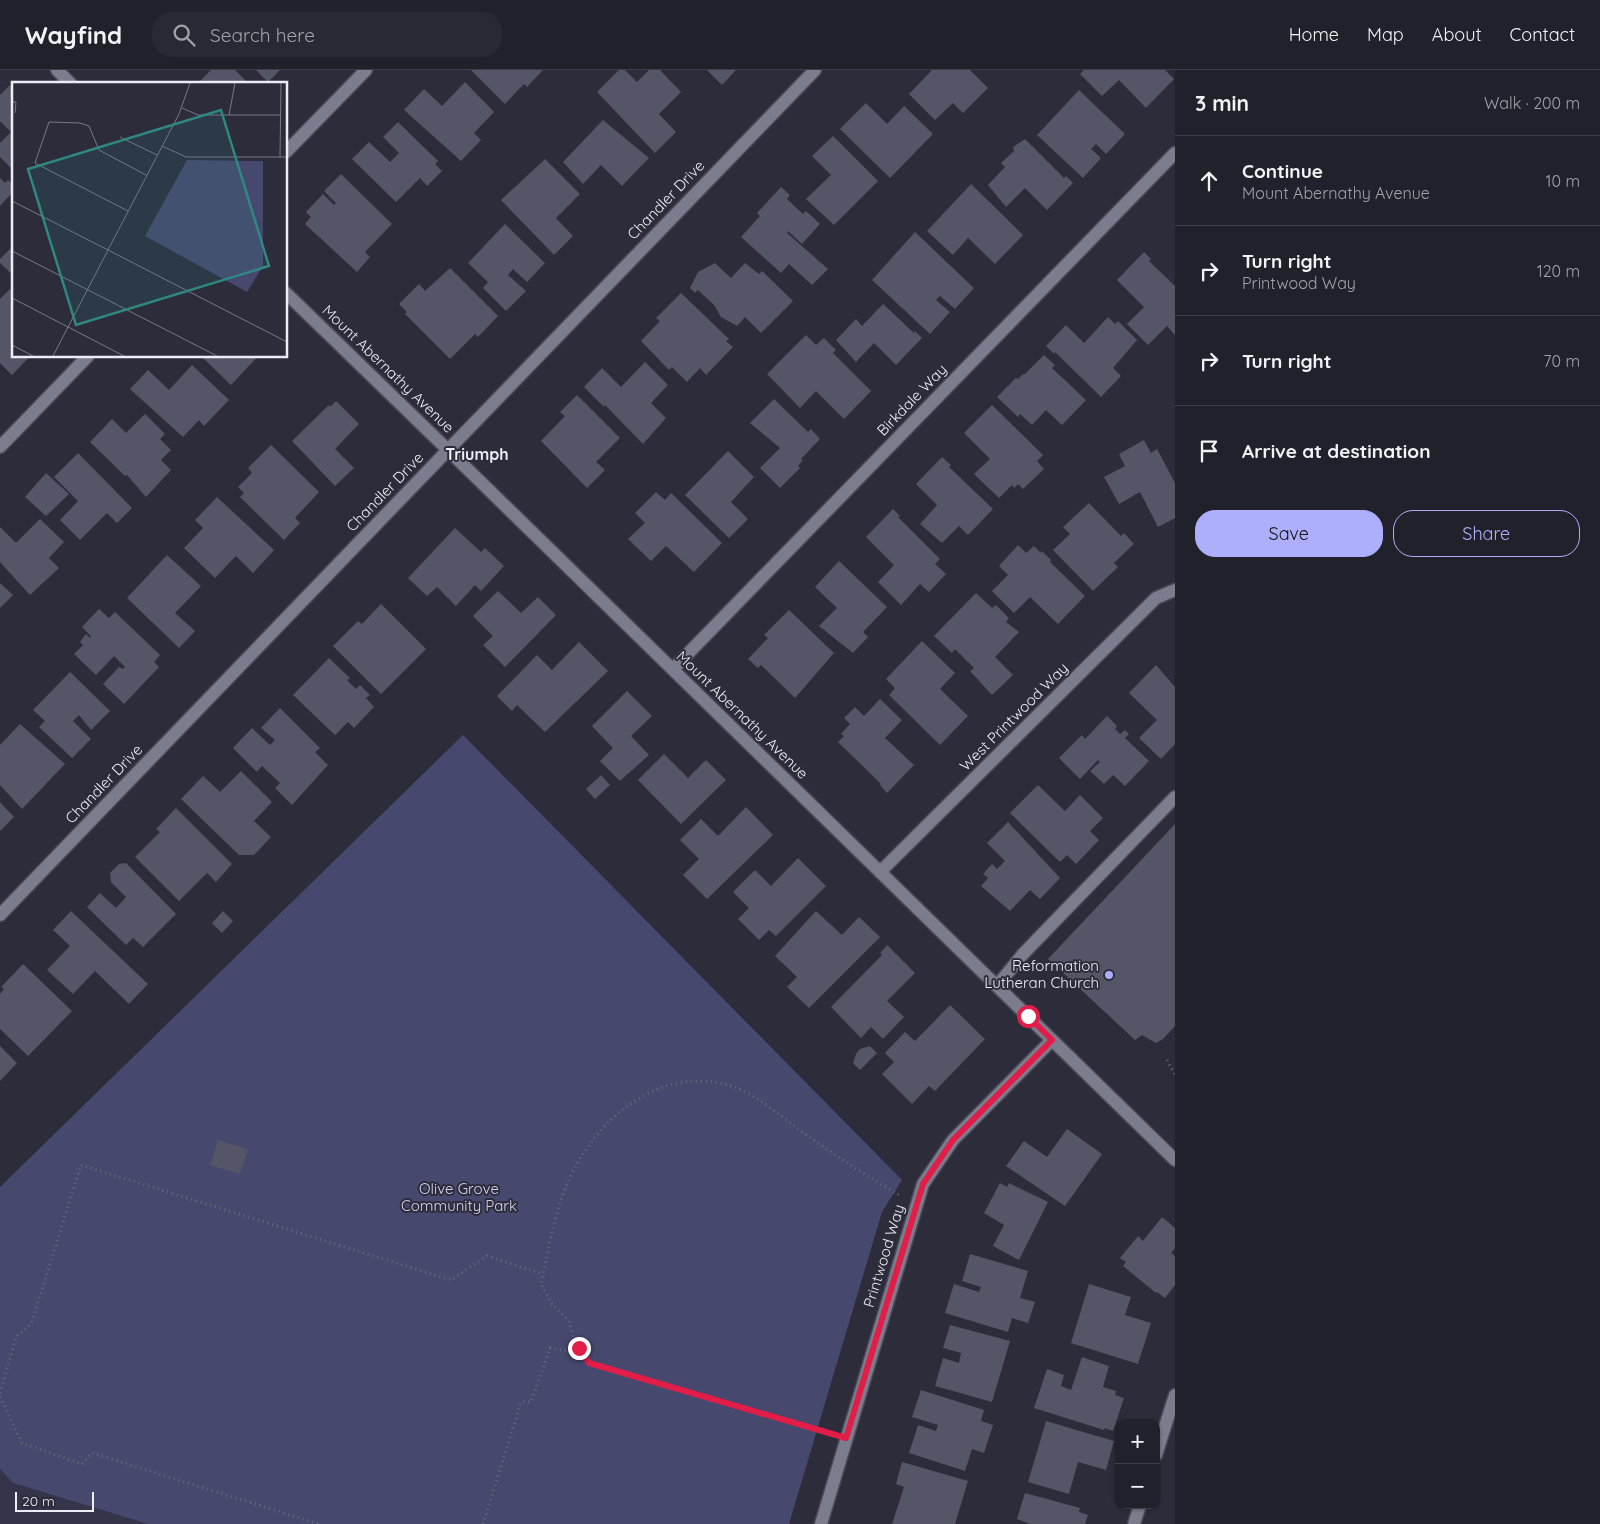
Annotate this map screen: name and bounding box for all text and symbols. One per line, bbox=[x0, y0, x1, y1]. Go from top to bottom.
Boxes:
search box bbox=[152, 12, 502, 57]
text: Wayfind bbox=[25, 20, 122, 50]
icon: search bbox=[170, 21, 198, 49]
text: Search here bbox=[210, 23, 315, 47]
text: Home bbox=[1289, 23, 1339, 46]
text: Map bbox=[1367, 23, 1404, 46]
text: About bbox=[1432, 23, 1482, 46]
text: Contact bbox=[1510, 23, 1575, 46]
inset map bbox=[12, 82, 288, 358]
text: 3 min bbox=[1195, 90, 1249, 116]
text: Walk · 200 m bbox=[1484, 93, 1580, 113]
street label: Chandler Drive bbox=[623, 156, 708, 243]
text: Continue bbox=[1242, 159, 1323, 183]
icon: ahead bbox=[1195, 167, 1223, 195]
text: 10 m bbox=[1546, 171, 1580, 191]
text: Mount Abernathy Avenue bbox=[1242, 183, 1430, 203]
text: Turn right bbox=[1242, 249, 1331, 273]
icon: right bbox=[1195, 257, 1223, 285]
text: 120 m bbox=[1537, 261, 1580, 281]
text: Printwood Way bbox=[1242, 273, 1356, 293]
street label: Mount Abernathy Avenue bbox=[318, 301, 458, 437]
icon: right bbox=[1195, 347, 1223, 375]
text: Turn right bbox=[1242, 349, 1331, 373]
text: 70 m bbox=[1543, 351, 1580, 371]
street label: Birkdale Way bbox=[873, 360, 951, 440]
icon: arrive bbox=[1195, 437, 1223, 465]
text: Arrive at destination bbox=[1242, 439, 1431, 463]
district label: Triumph bbox=[445, 444, 509, 464]
street label: Chandler Drive bbox=[342, 448, 427, 535]
button: Save bbox=[1195, 510, 1383, 557]
button: Share bbox=[1393, 510, 1580, 557]
street label: Mount Abernathy Avenue bbox=[672, 647, 812, 783]
street label: West Printwood Way bbox=[955, 658, 1072, 775]
street label: Chandler Drive bbox=[61, 740, 146, 827]
place label: Reformation Lutheran Church bbox=[984, 956, 1099, 992]
marker: Reformation Lutheran Church bbox=[1103, 969, 1115, 981]
route start bbox=[1017, 1005, 1040, 1028]
park label: Olive Grove Community Park bbox=[401, 1179, 517, 1215]
street label: Printwood Way bbox=[859, 1202, 908, 1310]
route end bbox=[568, 1337, 591, 1360]
map controls bbox=[1115, 1419, 1160, 1509]
button: + bbox=[1115, 1419, 1160, 1464]
button: − bbox=[1115, 1464, 1160, 1509]
scale bar bbox=[15, 1489, 94, 1512]
text: 20 m bbox=[22, 1492, 55, 1510]

